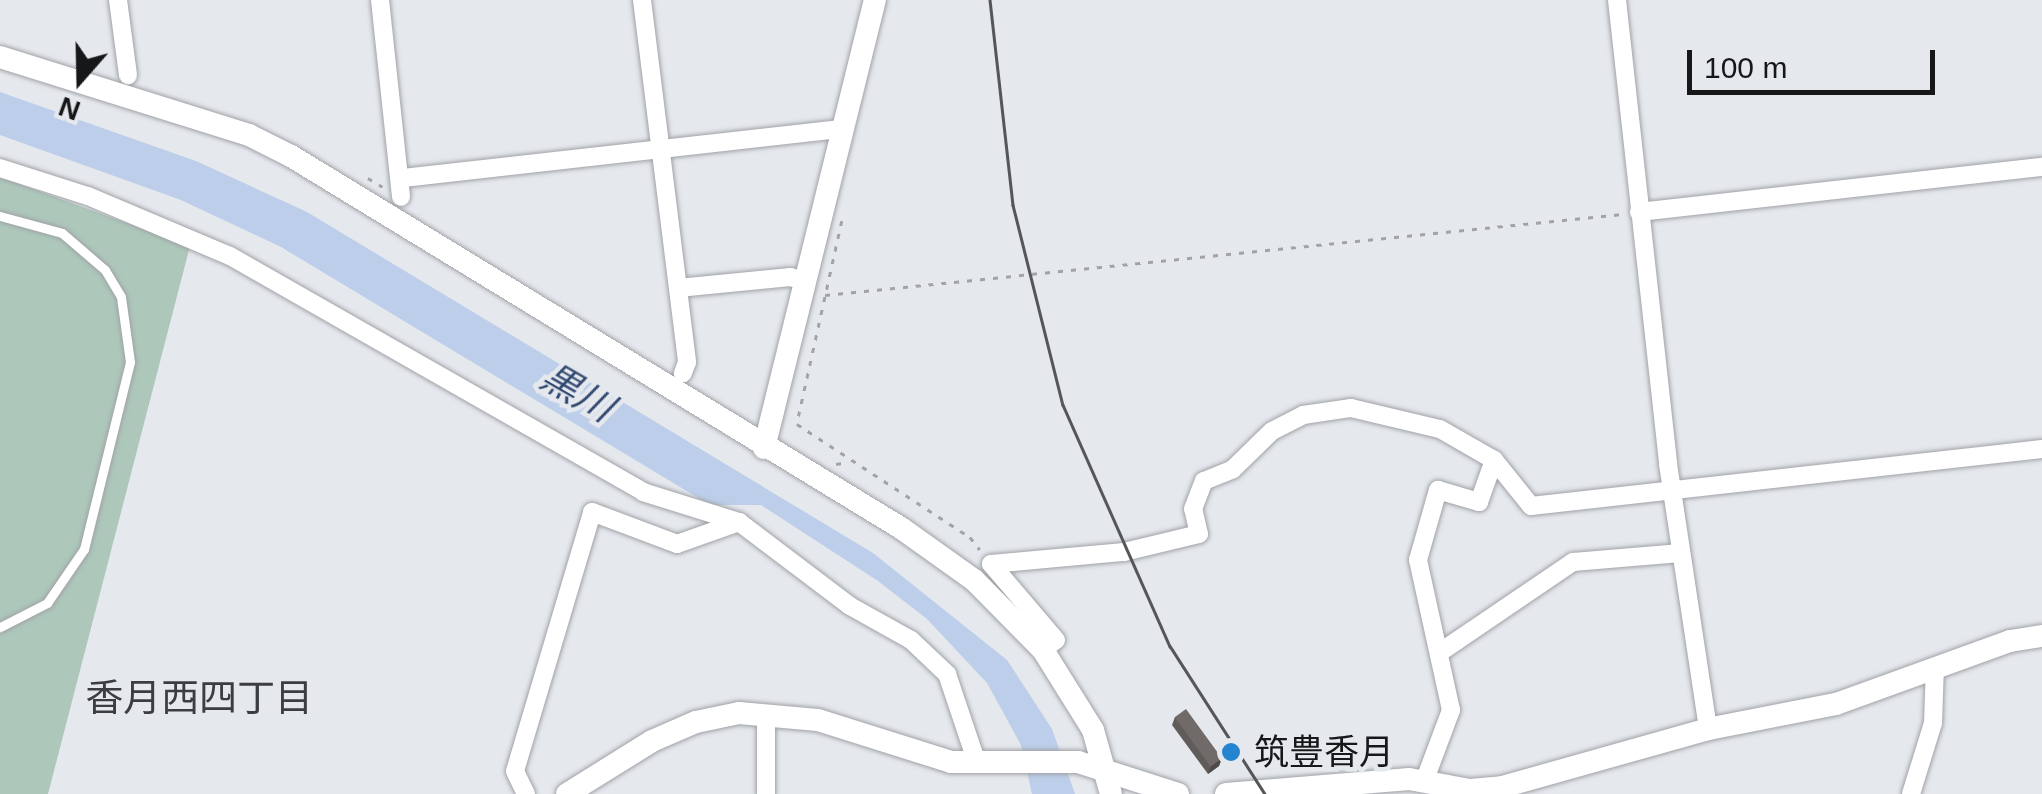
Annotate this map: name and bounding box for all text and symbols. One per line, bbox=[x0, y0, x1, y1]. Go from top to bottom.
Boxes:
north arrow bbox=[30, 30, 130, 130]
scale bar bbox=[1692, 30, 1940, 92]
text: 100 m bbox=[1704, 51, 1787, 84]
text: N bbox=[55, 91, 84, 127]
water label: 黒川 bbox=[533, 354, 621, 432]
district label: 香月西四丁目 bbox=[85, 676, 313, 722]
place label: 筑豊香月 bbox=[1254, 731, 1394, 773]
marker: 筑豊香月 bbox=[1218, 739, 1244, 765]

